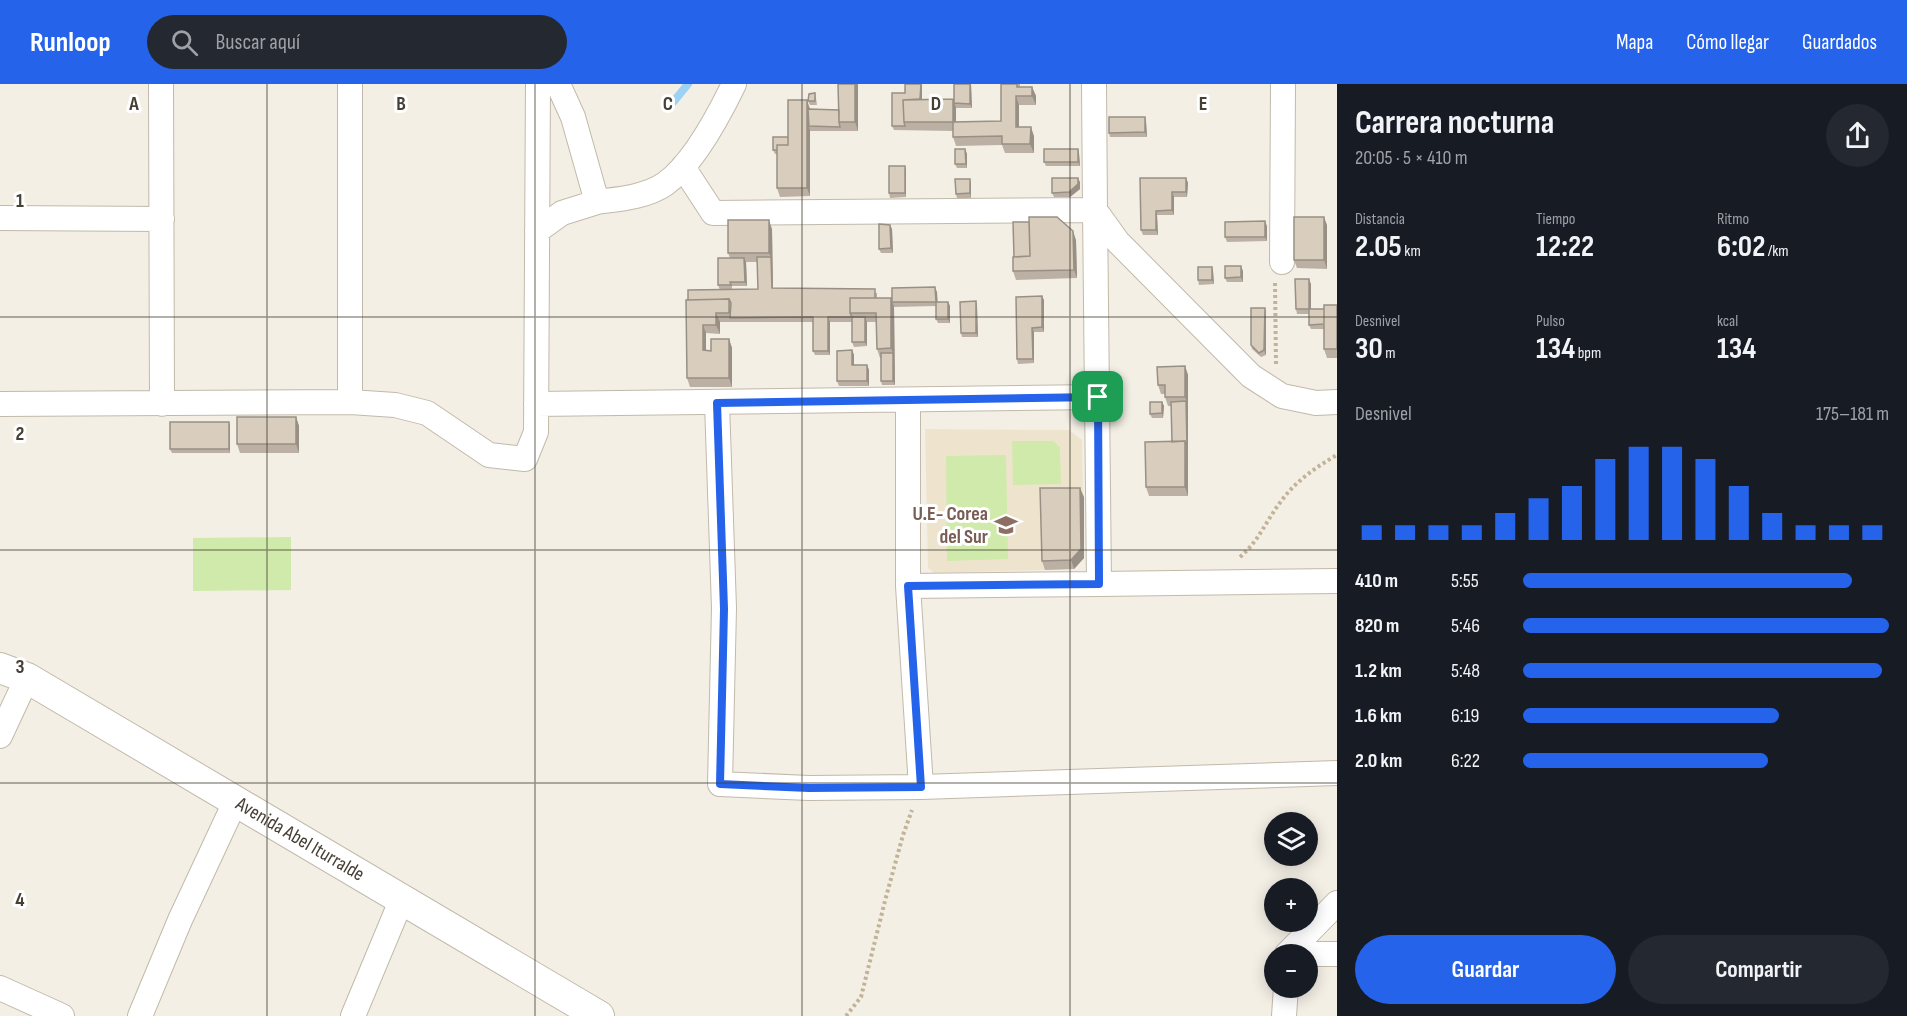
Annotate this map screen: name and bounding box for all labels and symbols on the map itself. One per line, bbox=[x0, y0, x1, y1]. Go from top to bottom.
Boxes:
text: A bbox=[128, 92, 139, 116]
text: B bbox=[396, 92, 406, 116]
text: C bbox=[663, 92, 673, 116]
text: D bbox=[931, 92, 941, 116]
text: E bbox=[1199, 92, 1207, 116]
text: 1 bbox=[16, 189, 24, 213]
pin bbox=[1072, 371, 1123, 422]
text: 2 bbox=[16, 422, 24, 446]
place label: U.E- Corea del Sur bbox=[912, 502, 988, 549]
school or university icon: U.E- Corea del Sur bbox=[993, 512, 1019, 538]
text: 3 bbox=[16, 655, 25, 679]
street label: Avenida Abel Iturralde bbox=[231, 792, 369, 887]
text: 4 bbox=[15, 888, 25, 912]

